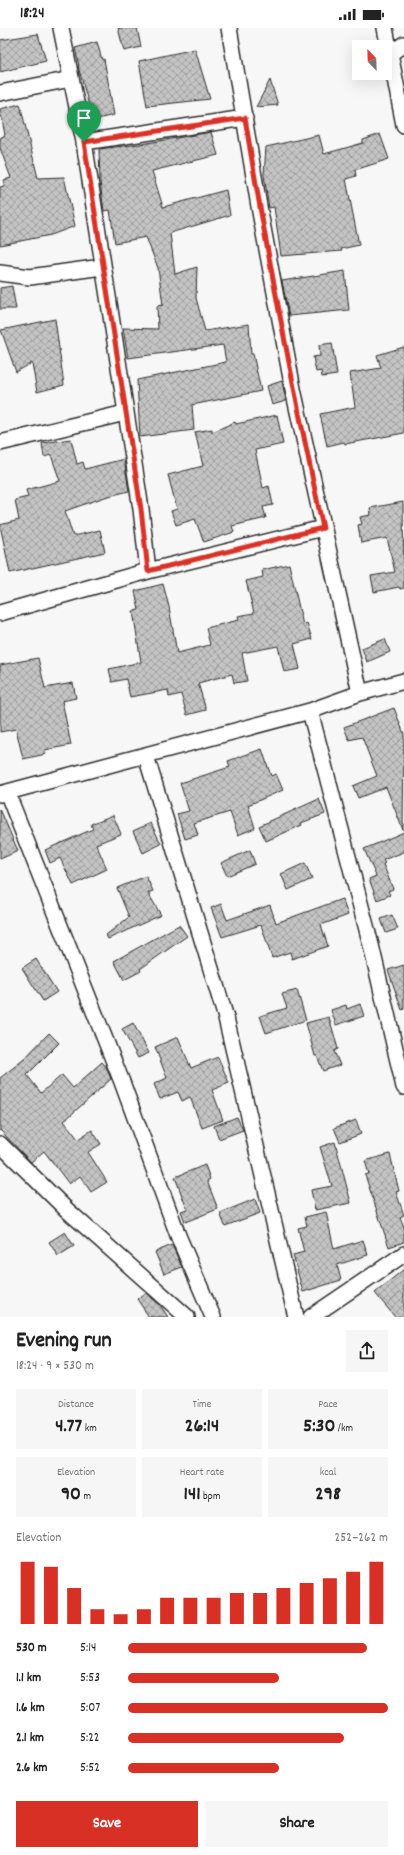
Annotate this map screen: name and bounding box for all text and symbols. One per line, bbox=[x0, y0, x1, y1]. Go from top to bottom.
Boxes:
text: 18:24 bbox=[20, 3, 45, 25]
north arrow bbox=[352, 40, 392, 80]
map controls bbox=[352, 40, 392, 80]
pin bbox=[67, 101, 101, 142]
icon: arrive bbox=[73, 107, 95, 129]
text: Evening run bbox=[16, 1326, 112, 1357]
button: share bbox=[346, 1330, 388, 1372]
text: 18:24 · 9 × 530 m bbox=[16, 1357, 94, 1376]
text: Distance bbox=[58, 1397, 94, 1413]
text: Time bbox=[193, 1397, 211, 1413]
text: Pace bbox=[318, 1397, 338, 1413]
text: 4.77 bbox=[55, 1413, 82, 1441]
text: 26:14 bbox=[185, 1413, 219, 1441]
text: 5:30 bbox=[303, 1413, 335, 1441]
text: km bbox=[82, 1421, 97, 1437]
text: /km bbox=[335, 1421, 353, 1437]
text: Elevation bbox=[57, 1465, 95, 1481]
text: Heart rate bbox=[180, 1465, 224, 1481]
text: kcal bbox=[320, 1465, 336, 1481]
text: 90 bbox=[61, 1481, 81, 1509]
text: 141 bbox=[184, 1481, 201, 1509]
text: 298 bbox=[315, 1481, 341, 1509]
text: m bbox=[81, 1489, 91, 1505]
text: bpm bbox=[201, 1489, 220, 1505]
text: Elevation bbox=[16, 1529, 61, 1548]
text: 252–262 m bbox=[335, 1529, 388, 1548]
text: 530 m bbox=[16, 1639, 47, 1658]
text: 5:14 bbox=[80, 1639, 96, 1658]
text: 1.1 km bbox=[16, 1669, 41, 1688]
text: 5:53 bbox=[80, 1669, 100, 1688]
text: 1.6 km bbox=[16, 1699, 45, 1718]
text: 5:07 bbox=[80, 1699, 100, 1718]
text: 2.1 km bbox=[16, 1729, 44, 1748]
text: 5:22 bbox=[80, 1729, 100, 1748]
text: 2.6 km bbox=[16, 1759, 47, 1778]
text: 5:52 bbox=[80, 1759, 100, 1778]
button: Save bbox=[16, 1801, 198, 1847]
button: Share bbox=[206, 1801, 388, 1847]

